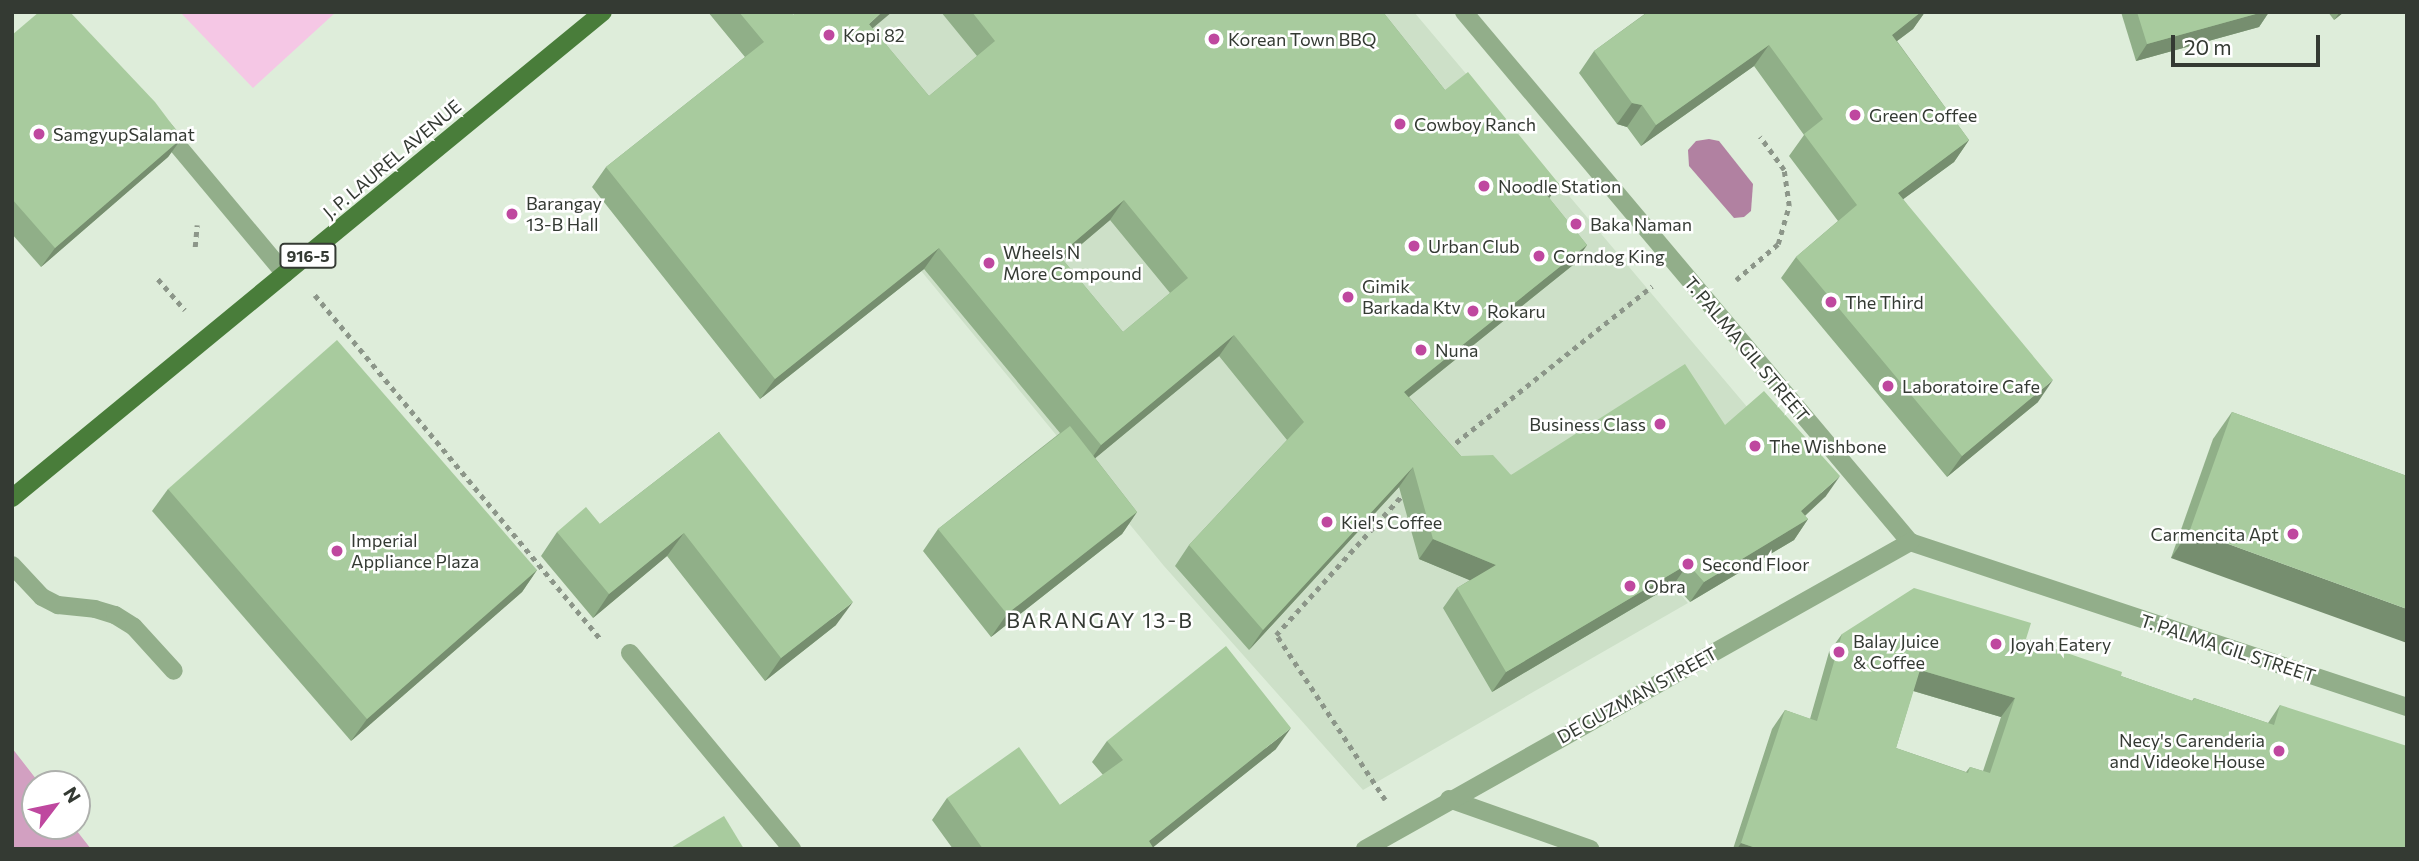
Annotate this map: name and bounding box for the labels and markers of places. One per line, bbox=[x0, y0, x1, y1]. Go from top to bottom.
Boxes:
place label: Kopi 82 bbox=[843, 24, 905, 46]
marker: Kopi 82 bbox=[821, 27, 837, 43]
place label: Korean Town BBQ bbox=[1228, 28, 1376, 50]
marker: Korean Town BBQ bbox=[1206, 31, 1222, 47]
place label: Green Coffee bbox=[1869, 104, 1977, 126]
marker: Green Coffee bbox=[1847, 107, 1863, 123]
place label: Cowboy Ranch bbox=[1414, 113, 1536, 135]
marker: Cowboy Ranch bbox=[1392, 116, 1408, 132]
place label: SamgyupSalamat bbox=[53, 123, 195, 145]
marker: SamgyupSalamat bbox=[31, 126, 47, 142]
place label: Noodle Station bbox=[1498, 175, 1621, 197]
marker: Noodle Station bbox=[1476, 178, 1492, 194]
place label: Barangay 13-B Hall bbox=[526, 193, 602, 235]
marker: Barangay 13-B Hall bbox=[504, 206, 520, 222]
place label: Baka Naman bbox=[1590, 213, 1692, 235]
marker: Baka Naman bbox=[1568, 216, 1584, 232]
place label: Urban Club bbox=[1428, 235, 1520, 257]
marker: Urban Club bbox=[1406, 238, 1422, 254]
place label: Wheels N More Compound bbox=[1003, 242, 1142, 284]
place label: Corndog King bbox=[1553, 245, 1665, 267]
marker: Corndog King bbox=[1531, 248, 1547, 264]
marker: Wheels N More Compound bbox=[981, 255, 997, 271]
place label: Gimik Barkada Ktv bbox=[1362, 276, 1461, 318]
marker: Gimik Barkada Ktv bbox=[1340, 289, 1356, 305]
place label: The Third bbox=[1845, 291, 1924, 313]
marker: The Third bbox=[1823, 294, 1839, 310]
place label: Rokaru bbox=[1487, 300, 1546, 322]
marker: Rokaru bbox=[1465, 303, 1481, 319]
place label: Nuna bbox=[1435, 339, 1478, 361]
marker: Nuna bbox=[1413, 342, 1429, 358]
place label: Laboratoire Cafe bbox=[1902, 375, 2040, 397]
marker: Laboratoire Cafe bbox=[1880, 378, 1896, 394]
place label: Business Class bbox=[1529, 413, 1646, 435]
marker: Business Class bbox=[1652, 416, 1668, 432]
place label: The Wishbone bbox=[1769, 435, 1886, 457]
marker: The Wishbone bbox=[1747, 438, 1763, 454]
place label: Kiel's Coffee bbox=[1341, 511, 1442, 533]
marker: Kiel's Coffee bbox=[1319, 514, 1335, 530]
place label: Carmencita Apt bbox=[2150, 523, 2279, 545]
marker: Carmencita Apt bbox=[2285, 526, 2301, 542]
place label: Imperial Appliance Plaza bbox=[351, 530, 479, 572]
marker: Imperial Appliance Plaza bbox=[329, 543, 345, 559]
place label: Second Floor bbox=[1702, 553, 1809, 575]
marker: Second Floor bbox=[1680, 556, 1696, 572]
place label: Obra bbox=[1644, 575, 1686, 597]
marker: Obra bbox=[1622, 578, 1638, 594]
place label: Balay Juice & Coffee bbox=[1853, 631, 1939, 674]
place label: Joyah Eatery bbox=[2010, 633, 2111, 655]
marker: Joyah Eatery bbox=[1988, 636, 2004, 652]
marker: Balay Juice & Coffee bbox=[1831, 644, 1847, 660]
place label: Necy's Carenderia and Videoke House bbox=[2110, 730, 2265, 772]
marker: Necy's Carenderia and Videoke House bbox=[2271, 743, 2287, 759]

